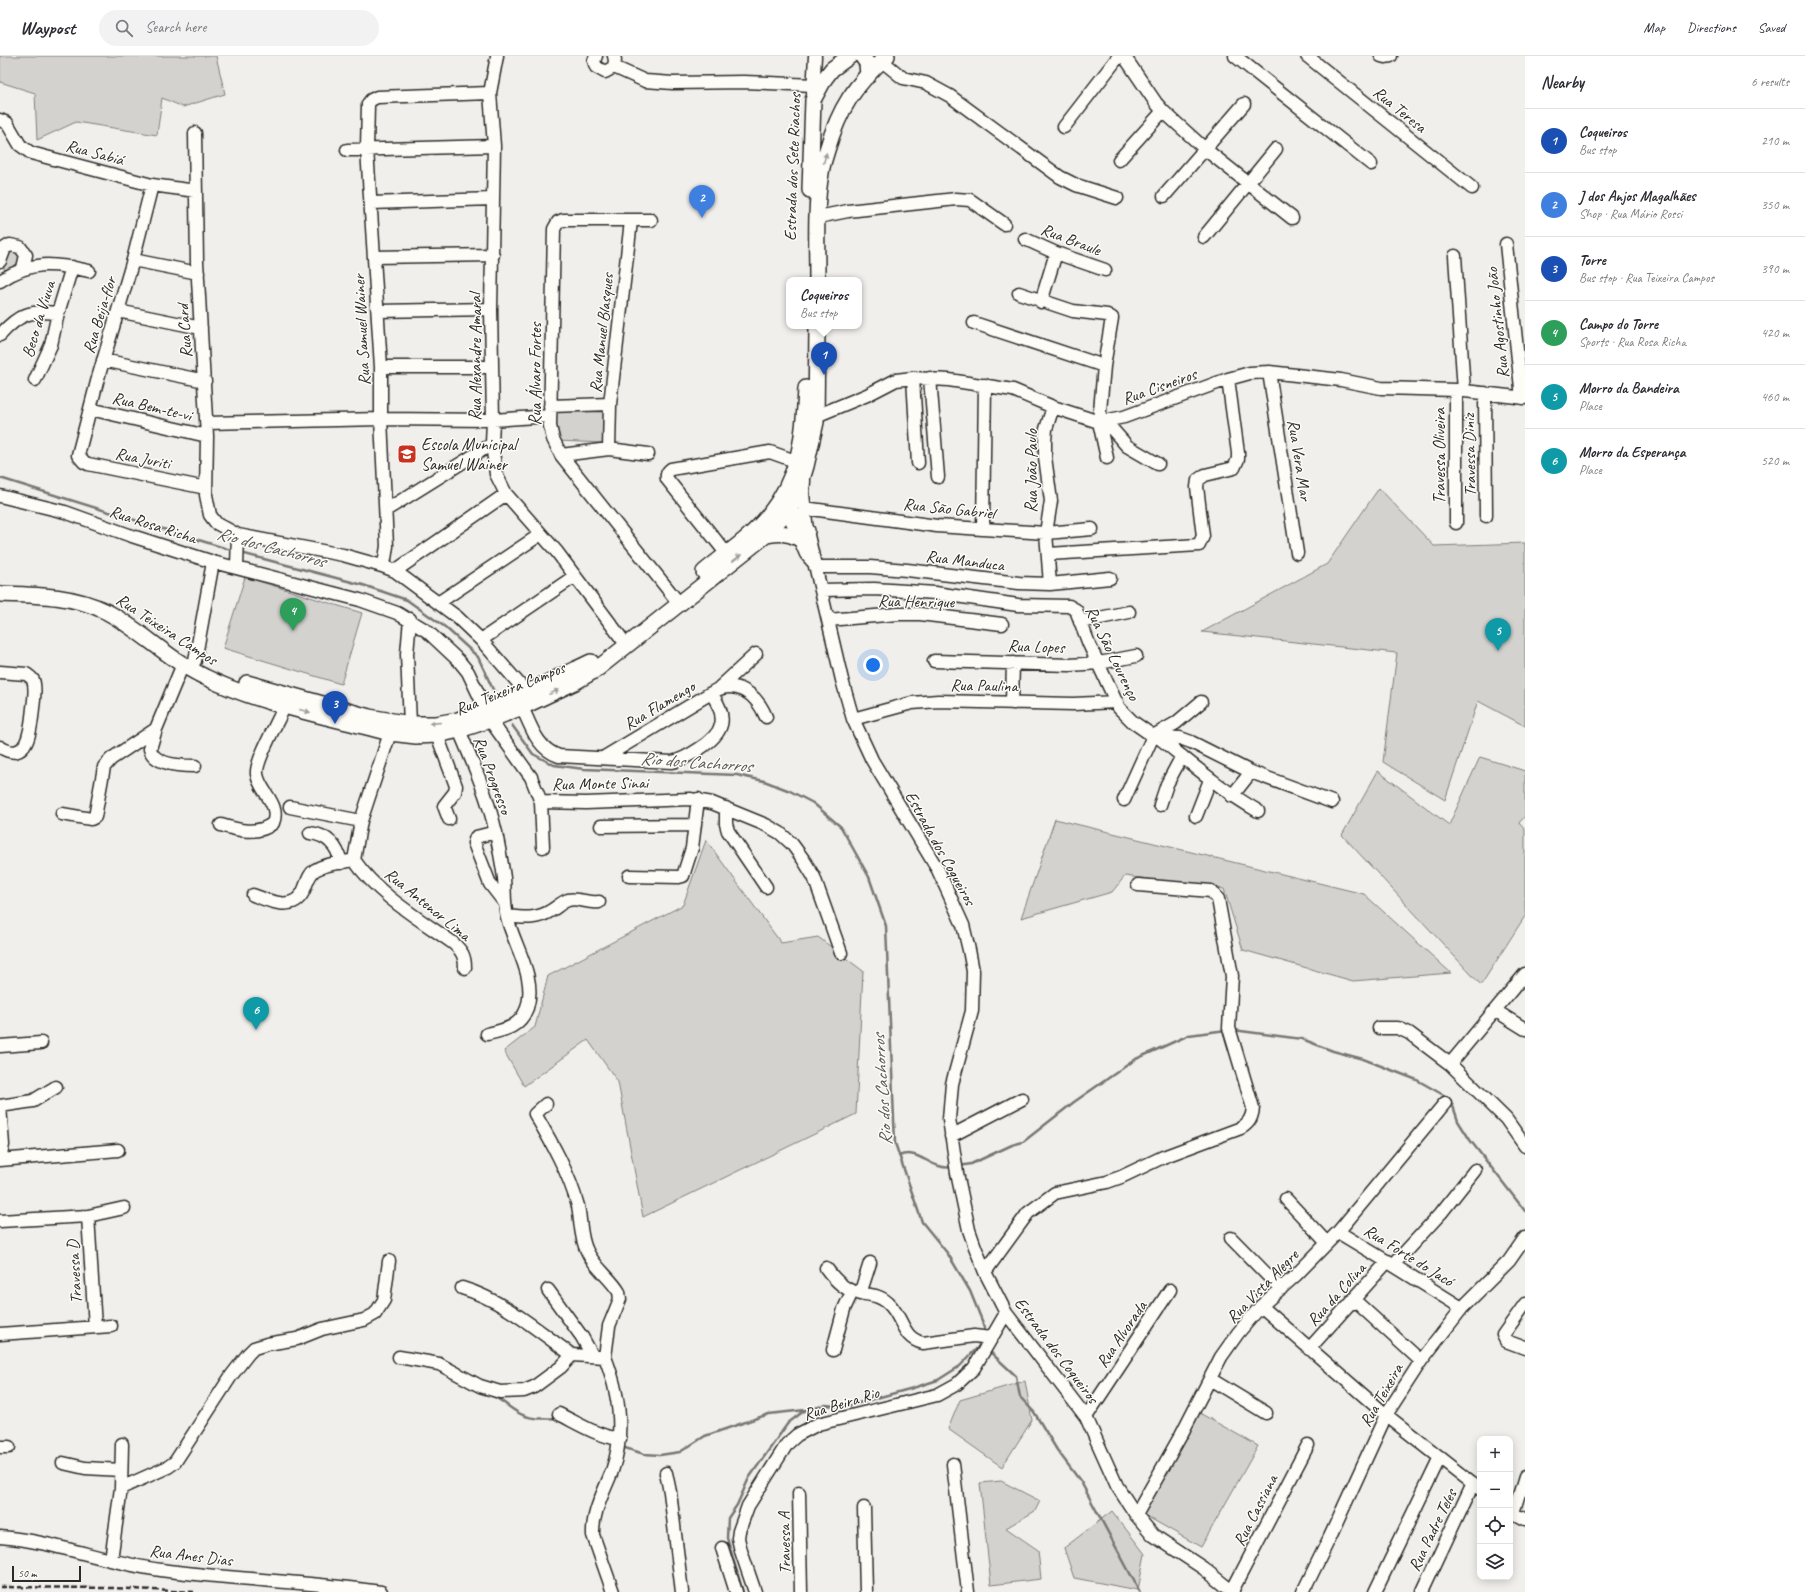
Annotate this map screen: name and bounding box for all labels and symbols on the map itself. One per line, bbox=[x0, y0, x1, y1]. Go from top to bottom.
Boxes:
street label: Rua Teresa bbox=[1369, 82, 1432, 138]
street label: Estrada dos Sete Riachos bbox=[779, 91, 806, 241]
street label: Rua Sabiá bbox=[64, 135, 128, 171]
one-way arrow bbox=[822, 151, 828, 163]
pin: 2 bbox=[689, 185, 715, 218]
street label: Rua Braule bbox=[1038, 218, 1105, 261]
street label: Rua Agostinho João bbox=[1481, 266, 1514, 379]
street label: Rua Manuel Blasques bbox=[585, 270, 618, 394]
street label: Rua Samuel Wainer bbox=[348, 272, 375, 386]
street label: Rua Beija-flor bbox=[78, 273, 122, 356]
street label: Beco da Viuva bbox=[17, 277, 61, 360]
street label: Rua Alexandre Amaral bbox=[465, 290, 486, 421]
street label: Rua Card bbox=[172, 300, 197, 359]
street label: Rua Álvaro Fortes bbox=[524, 320, 546, 425]
pin: 1 bbox=[811, 342, 837, 375]
street label: Rua Cisneiros bbox=[1119, 363, 1201, 410]
street label: Rua Bem-te-vi bbox=[110, 387, 195, 426]
street label: Travessa Oliveira bbox=[1429, 406, 1450, 504]
street label: Travessa Diniz bbox=[1458, 412, 1481, 497]
street label: Rua Vera Mar bbox=[1283, 418, 1317, 504]
street label: Rua João Paulo bbox=[1021, 428, 1042, 513]
place label: Escola Municipal Samuel Wainer bbox=[421, 434, 519, 475]
street label: Rua Juriti bbox=[114, 443, 174, 474]
school or university icon: Escola Municipal Samuel Wainer bbox=[396, 443, 418, 465]
street label: Rua São Gabriel bbox=[902, 493, 999, 524]
street label: Rua Rosa Richa bbox=[107, 501, 201, 549]
water label: Rio dos Cachorros bbox=[215, 522, 331, 573]
street label: Rua Manduca bbox=[925, 545, 1007, 576]
one-way arrow bbox=[732, 554, 742, 563]
street label: Rua Teixeira Campos bbox=[112, 589, 222, 671]
street label: Rua Henrique bbox=[878, 590, 956, 613]
pin: 4 bbox=[280, 598, 306, 631]
street label: Rua São Lourenço bbox=[1081, 603, 1145, 705]
pin: 5 bbox=[1485, 618, 1511, 651]
street label: Rua Lopes bbox=[1007, 635, 1066, 658]
your location bbox=[863, 655, 883, 675]
street label: Rua Teixeira Campos bbox=[452, 657, 569, 720]
street label: Rua Paulina bbox=[950, 674, 1020, 697]
street label: Rua Flamengo bbox=[620, 675, 700, 735]
one-way arrow bbox=[548, 689, 559, 695]
pin: 3 bbox=[322, 691, 348, 724]
one-way arrow bbox=[299, 708, 311, 714]
one-way arrow bbox=[429, 720, 441, 727]
street label: Rua Progresso bbox=[469, 734, 517, 819]
water label: Rio dos Cachorros bbox=[640, 747, 756, 777]
street label: Rua Monte Sinai bbox=[552, 772, 650, 795]
street label: Estrada dos Coqueiros bbox=[900, 787, 982, 911]
street label: Rua Antenor Lima bbox=[380, 863, 477, 947]
pin: 6 bbox=[243, 997, 269, 1030]
water label: Rio dos Cachorros bbox=[867, 1030, 897, 1146]
street label: Rua Forte do Jacó bbox=[1360, 1220, 1460, 1293]
street label: Travessa D bbox=[62, 1238, 87, 1304]
street label: Rua Vista Alegre bbox=[1222, 1244, 1304, 1328]
street label: Rua da Colina bbox=[1302, 1257, 1372, 1330]
street label: Estrada dos Coqueiros bbox=[1010, 1293, 1105, 1409]
street label: Rua Alvorada bbox=[1091, 1296, 1152, 1372]
street label: Rua Teixeira bbox=[1355, 1359, 1409, 1431]
street label: Rua Beira Rio bbox=[801, 1382, 882, 1425]
street label: Rua Cassiana bbox=[1229, 1469, 1283, 1549]
street label: Rua Padre Teles bbox=[1404, 1484, 1462, 1575]
street label: Travessa A bbox=[773, 1510, 796, 1574]
street label: Rua Anes Dias bbox=[148, 1540, 236, 1571]
scale bar bbox=[12, 1564, 81, 1583]

